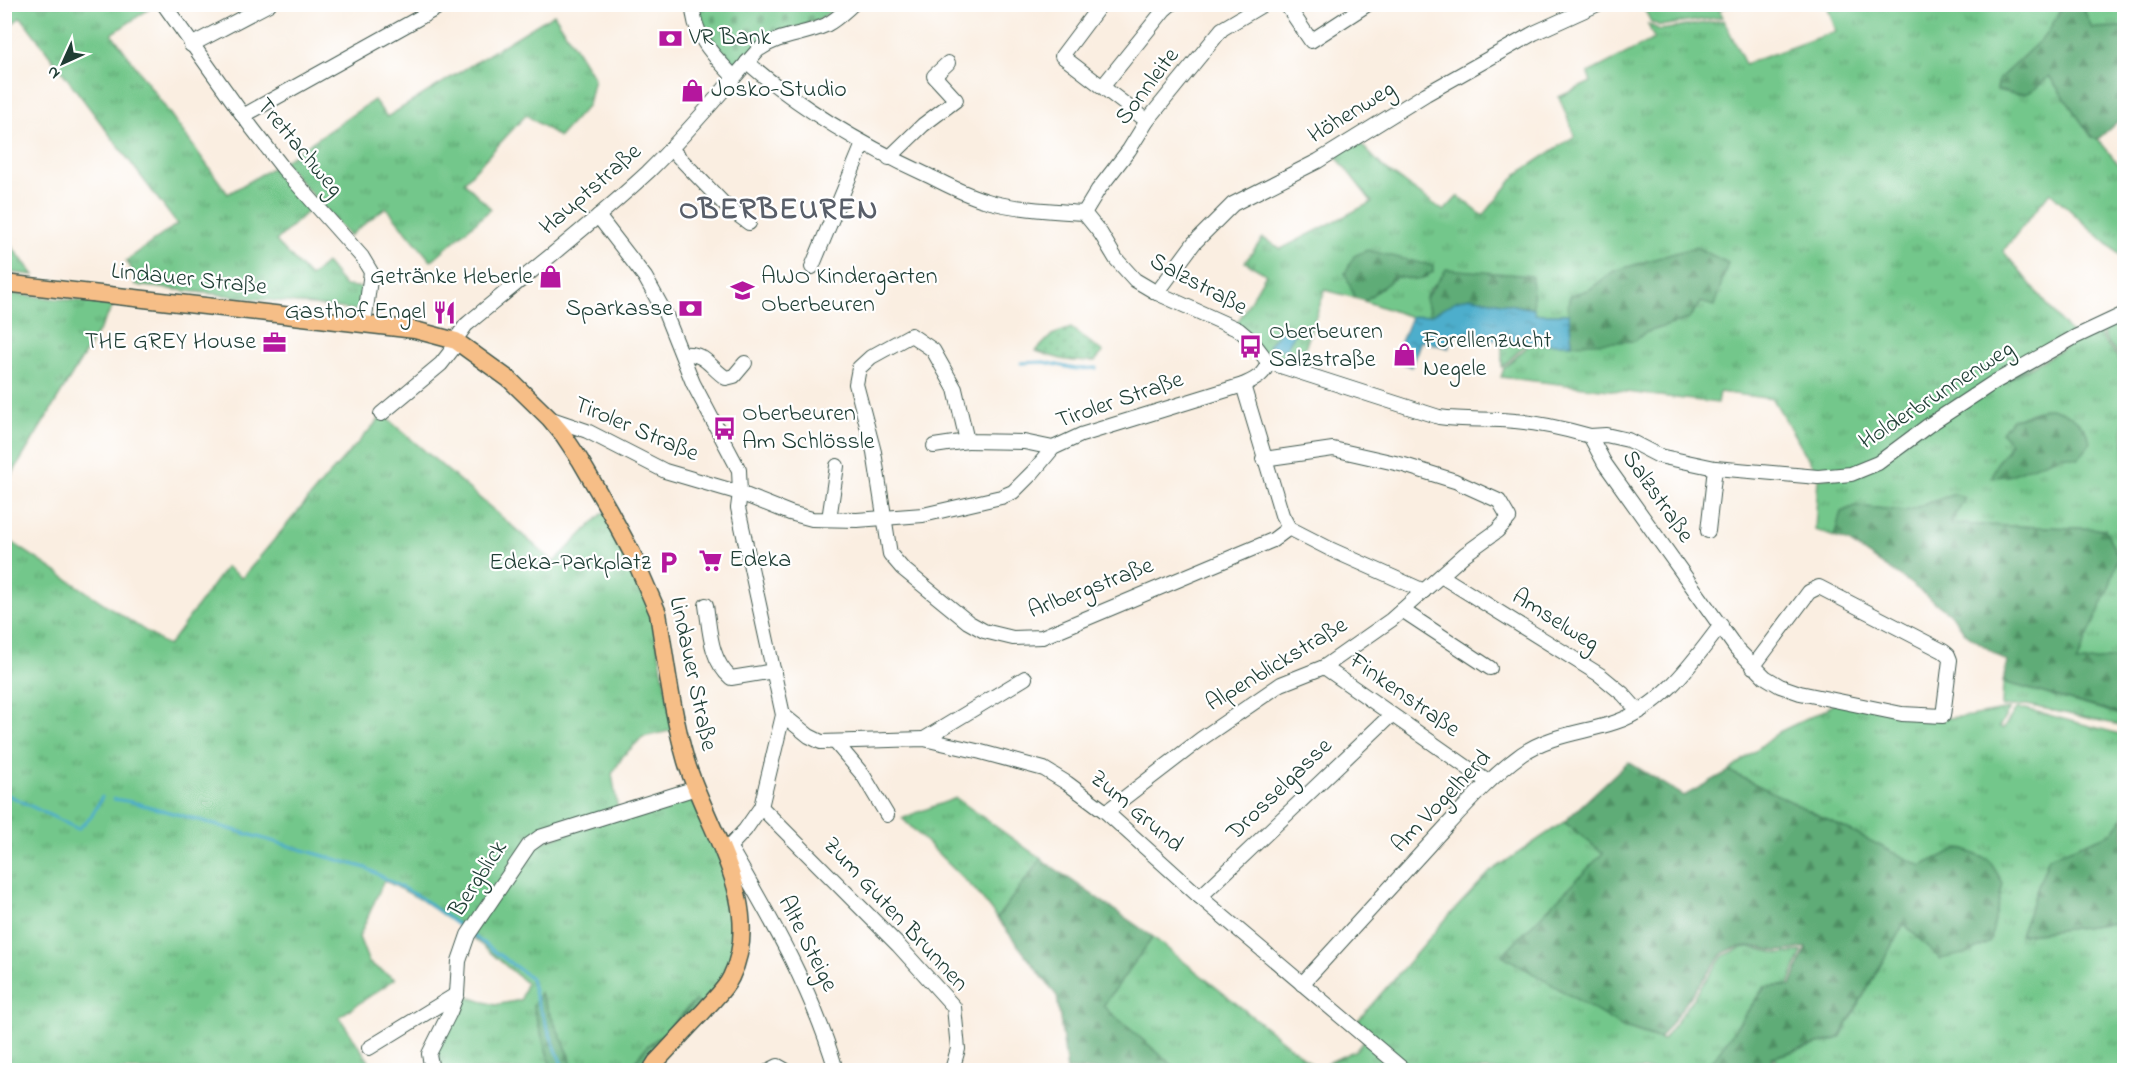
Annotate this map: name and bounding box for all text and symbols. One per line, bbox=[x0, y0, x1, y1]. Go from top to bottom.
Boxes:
place label: VR Bank bbox=[688, 21, 771, 56]
bank icon: VR Bank bbox=[658, 25, 684, 51]
north arrow bbox=[33, 33, 93, 93]
street label: Sonnleite bbox=[1107, 41, 1189, 133]
text: N bbox=[41, 60, 66, 85]
street label: Höhenweg bbox=[1302, 72, 1402, 154]
place label: Josko-Studio bbox=[711, 73, 847, 108]
shop icon: Josko-Studio bbox=[680, 77, 706, 103]
street label: Trettachweg bbox=[247, 91, 351, 205]
street label: Hauptstraße bbox=[532, 135, 650, 244]
district label: OBERBEUREN bbox=[679, 189, 879, 233]
street label: Salzstraße bbox=[1143, 245, 1253, 326]
street label: Lindauer Straße bbox=[109, 254, 269, 306]
place label: Getränke Heberle bbox=[370, 260, 533, 295]
place label: AWO Kindergarten Oberbeuren bbox=[761, 260, 937, 323]
shop icon: Getränke Heberle bbox=[538, 264, 564, 290]
school or university icon: AWO Kindergarten Oberbeuren bbox=[730, 278, 756, 304]
place label: Sparkasse bbox=[565, 292, 673, 327]
place label: Gasthof Engel bbox=[285, 295, 426, 330]
bank icon: Sparkasse bbox=[678, 296, 704, 322]
restaurant icon: Gasthof Engel bbox=[431, 299, 457, 325]
place label: Oberbeuren Salzstraße bbox=[1269, 315, 1383, 378]
place label: Forellenzucht Negele bbox=[1422, 324, 1552, 387]
place label: THE GREY House bbox=[85, 325, 256, 360]
office icon: THE GREY House bbox=[261, 329, 287, 355]
bus stop icon: Oberbeuren Salzstraße bbox=[1238, 333, 1264, 359]
street label: Holderbrunnenweg bbox=[1853, 333, 2021, 459]
shop icon: Forellenzucht Negele bbox=[1392, 342, 1418, 368]
street label: Tiroler Straße bbox=[1052, 363, 1189, 439]
street label: Tiroler Straße bbox=[568, 388, 704, 472]
place label: Oberbeuren Am Schlössle bbox=[742, 397, 875, 460]
bus stop icon: Oberbeuren Am Schlössle bbox=[711, 415, 737, 441]
street label: Salzstraße bbox=[1612, 443, 1702, 551]
place label: Edeka bbox=[729, 543, 791, 578]
place label: Edeka-Parkplatz bbox=[489, 546, 652, 581]
supermarket icon: Edeka bbox=[698, 547, 724, 573]
street label: Arlbergstraße bbox=[1023, 549, 1159, 629]
parking icon: Edeka-Parkplatz bbox=[656, 550, 682, 576]
street label: Amselweg bbox=[1504, 580, 1606, 662]
street label: Lindauer Straße bbox=[659, 594, 725, 754]
street label: Alpenblickstraße bbox=[1199, 609, 1355, 721]
street label: Finkenstraße bbox=[1340, 644, 1467, 747]
street label: Drosselgasse bbox=[1218, 730, 1341, 850]
street label: Am Vogelherd bbox=[1384, 742, 1501, 862]
street label: Zum Grund bbox=[1081, 762, 1191, 862]
street label: Zum Guten Brunnen bbox=[814, 830, 976, 1000]
street label: Bergblick bbox=[440, 833, 517, 925]
street label: Alte Steige bbox=[768, 890, 846, 998]

